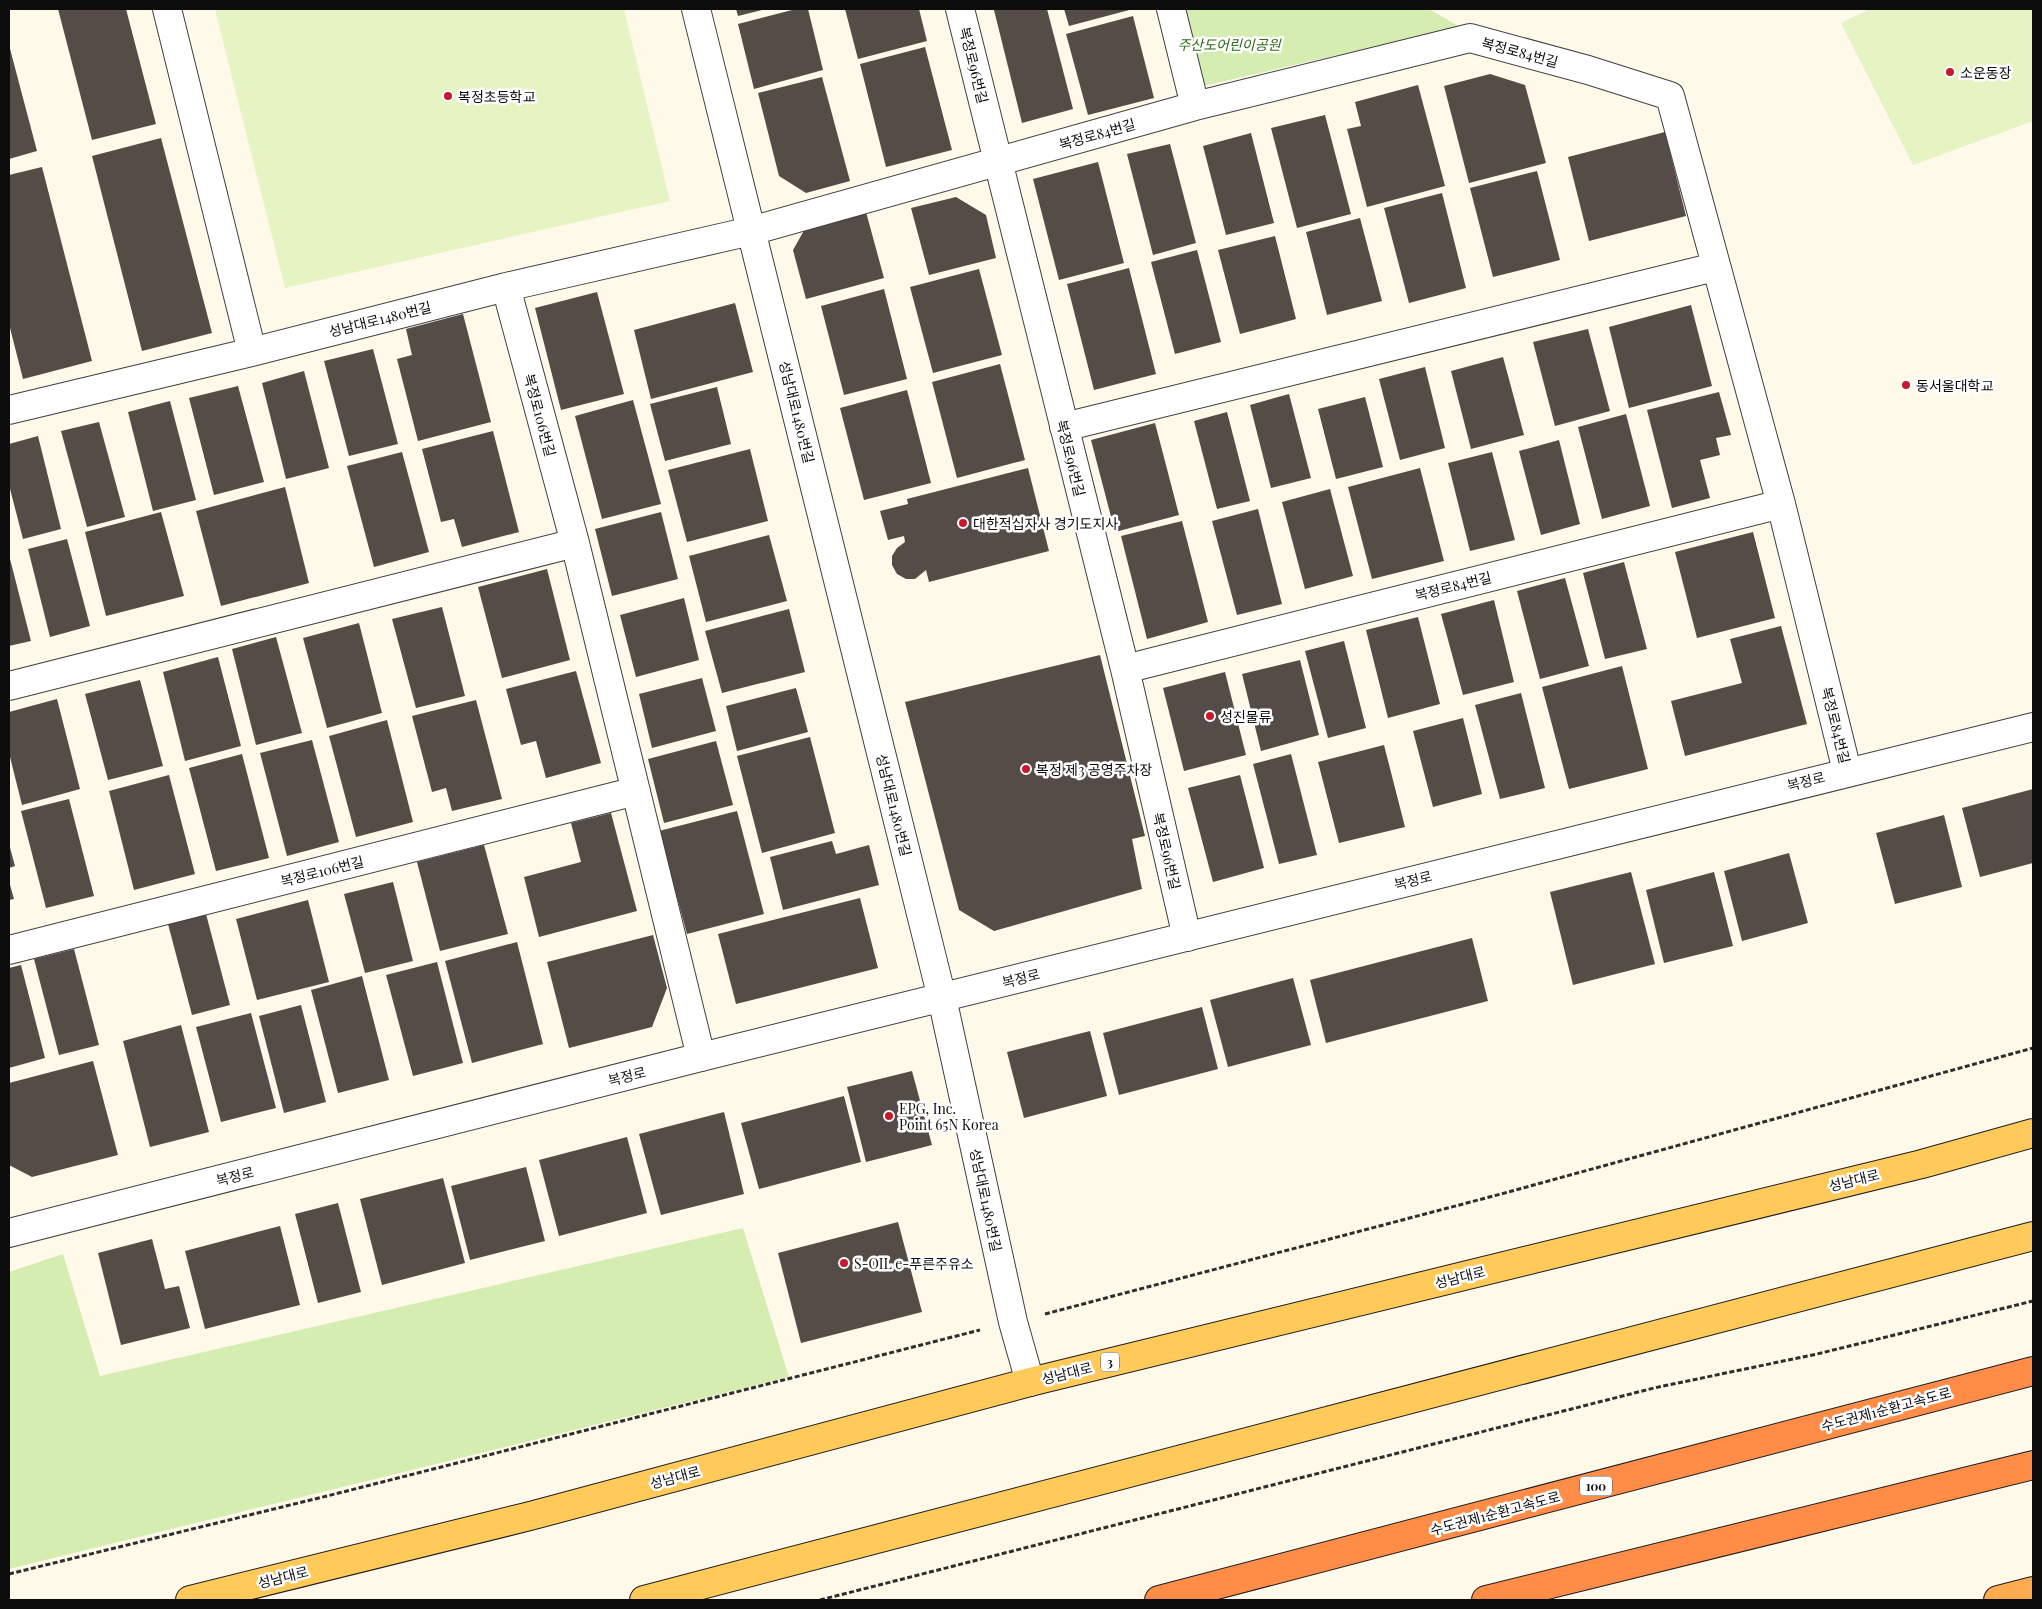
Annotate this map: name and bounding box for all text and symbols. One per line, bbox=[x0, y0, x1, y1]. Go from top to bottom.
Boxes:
street label: 복정로96번길 bbox=[955, 24, 993, 106]
street label: 복정로84번길 bbox=[1480, 33, 1560, 71]
park label: 주산도어린이공원 bbox=[1177, 35, 1282, 54]
place label: 소운동장 bbox=[1960, 63, 2012, 82]
marker: 소운동장 bbox=[1944, 66, 1956, 78]
place label: 복정초등학교 bbox=[458, 87, 535, 106]
marker: 복정초등학교 bbox=[442, 90, 454, 102]
street label: 복정로84번길 bbox=[1057, 114, 1137, 154]
street label: 성남대로1480번길 bbox=[327, 297, 433, 341]
street label: 성남대로1480번길 bbox=[775, 359, 819, 465]
street label: 복정로106번길 bbox=[520, 371, 560, 459]
place label: 동서울대학교 bbox=[1916, 376, 1993, 395]
marker: 동서울대학교 bbox=[1900, 379, 1912, 391]
street label: 복정로96번길 bbox=[1052, 417, 1090, 499]
place label: 대한적십자사 경기도지사 bbox=[973, 514, 1118, 533]
marker: 대한적십자사 경기도지사 bbox=[957, 517, 969, 529]
street label: 복정로84번길 bbox=[1413, 567, 1493, 605]
street label: 복정로84번길 bbox=[1817, 685, 1855, 765]
place label: 성진물류 bbox=[1220, 707, 1272, 726]
marker: 성진물류 bbox=[1204, 710, 1216, 722]
street label: 성남대로1480번길 bbox=[872, 752, 916, 858]
place label: 복정 제3 공영주차장 bbox=[1036, 760, 1152, 779]
marker: 복정 제3 공영주차장 bbox=[1020, 763, 1032, 775]
street label: 복정로 bbox=[1785, 767, 1827, 795]
street label: 복정로96번길 bbox=[1149, 810, 1185, 892]
street label: 복정로106번길 bbox=[278, 851, 366, 891]
street label: 복정로 bbox=[1392, 866, 1434, 894]
street label: 복정로 bbox=[1000, 964, 1042, 992]
street label: 복정로 bbox=[606, 1062, 648, 1090]
place label: EPG, Inc. Point 65N Korea bbox=[899, 1099, 999, 1134]
marker: EPG, Inc. Point 65N Korea bbox=[883, 1110, 895, 1122]
street label: 성남대로1480번길 bbox=[966, 1147, 1006, 1253]
street label: 복정로 bbox=[214, 1162, 256, 1190]
street label: 성남대로 bbox=[1827, 1165, 1881, 1195]
place label: S-OIL e-푸른주유소 bbox=[854, 1254, 974, 1273]
marker: S-OIL e-푸른주유소 bbox=[838, 1257, 850, 1269]
street label: 성남대로 bbox=[1433, 1262, 1487, 1292]
road number: 3 bbox=[1101, 1352, 1119, 1371]
street label: 성남대로 bbox=[1040, 1358, 1094, 1388]
street label: 수도권제1순환고속도로 bbox=[1819, 1382, 1953, 1436]
street label: 성남대로 bbox=[648, 1461, 702, 1493]
road number: 100 bbox=[1580, 1476, 1612, 1495]
street label: 수도권제1순환고속도로 bbox=[1428, 1486, 1562, 1540]
street label: 성남대로 bbox=[256, 1562, 310, 1592]

